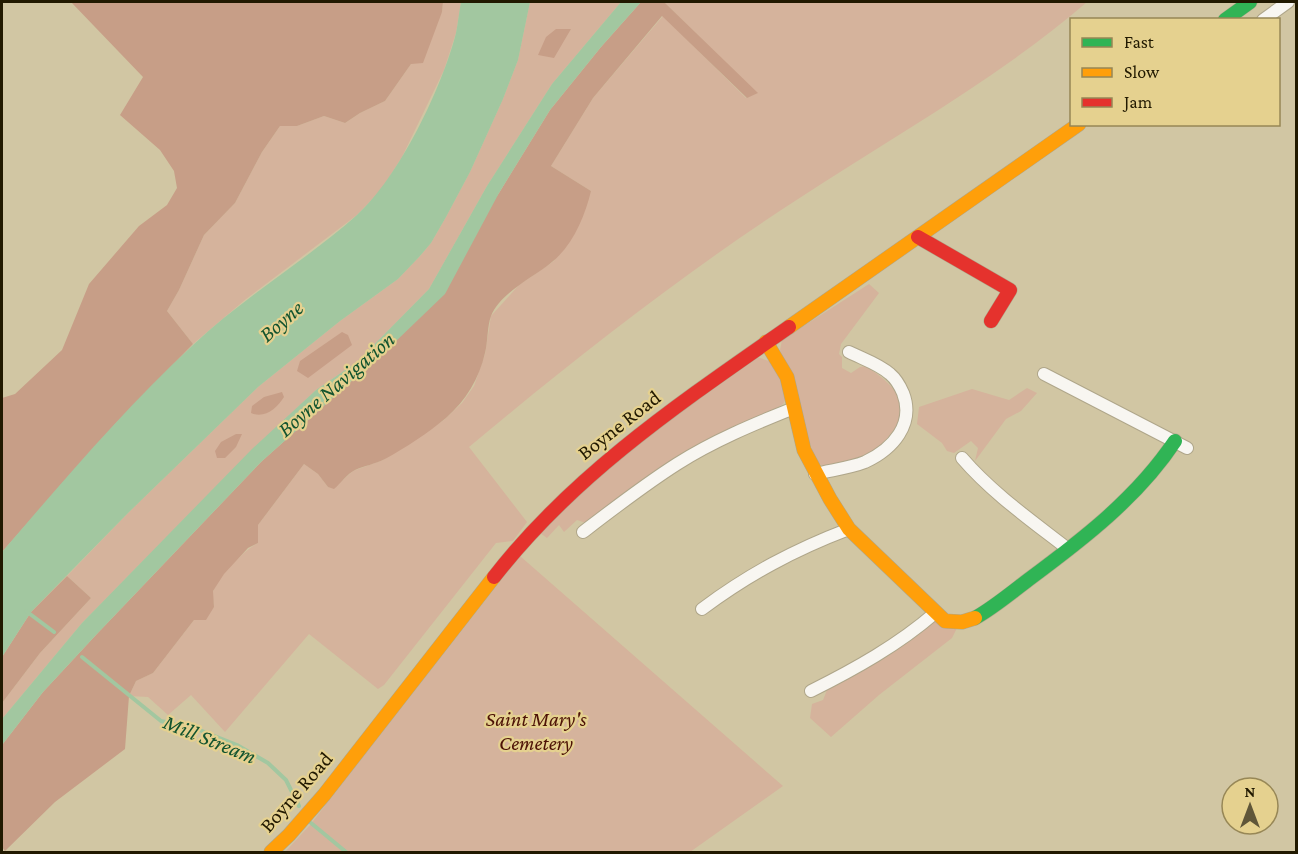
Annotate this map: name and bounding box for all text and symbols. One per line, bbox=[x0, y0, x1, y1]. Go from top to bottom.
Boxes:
legend bbox=[1070, 18, 1280, 126]
text: Fast bbox=[1124, 32, 1155, 52]
text: Slow bbox=[1124, 62, 1160, 82]
text: Jam bbox=[1122, 92, 1153, 112]
water label: Boyne bbox=[254, 295, 309, 347]
water label: Boyne Navigation bbox=[272, 326, 400, 442]
street label: Boyne Road bbox=[573, 385, 665, 465]
park label: Saint Mary's Cemetery bbox=[485, 707, 587, 755]
water label: Mill Stream bbox=[159, 709, 260, 769]
street label: Boyne Road bbox=[255, 747, 337, 837]
north arrow bbox=[1220, 776, 1280, 836]
text: N bbox=[1245, 783, 1256, 800]

